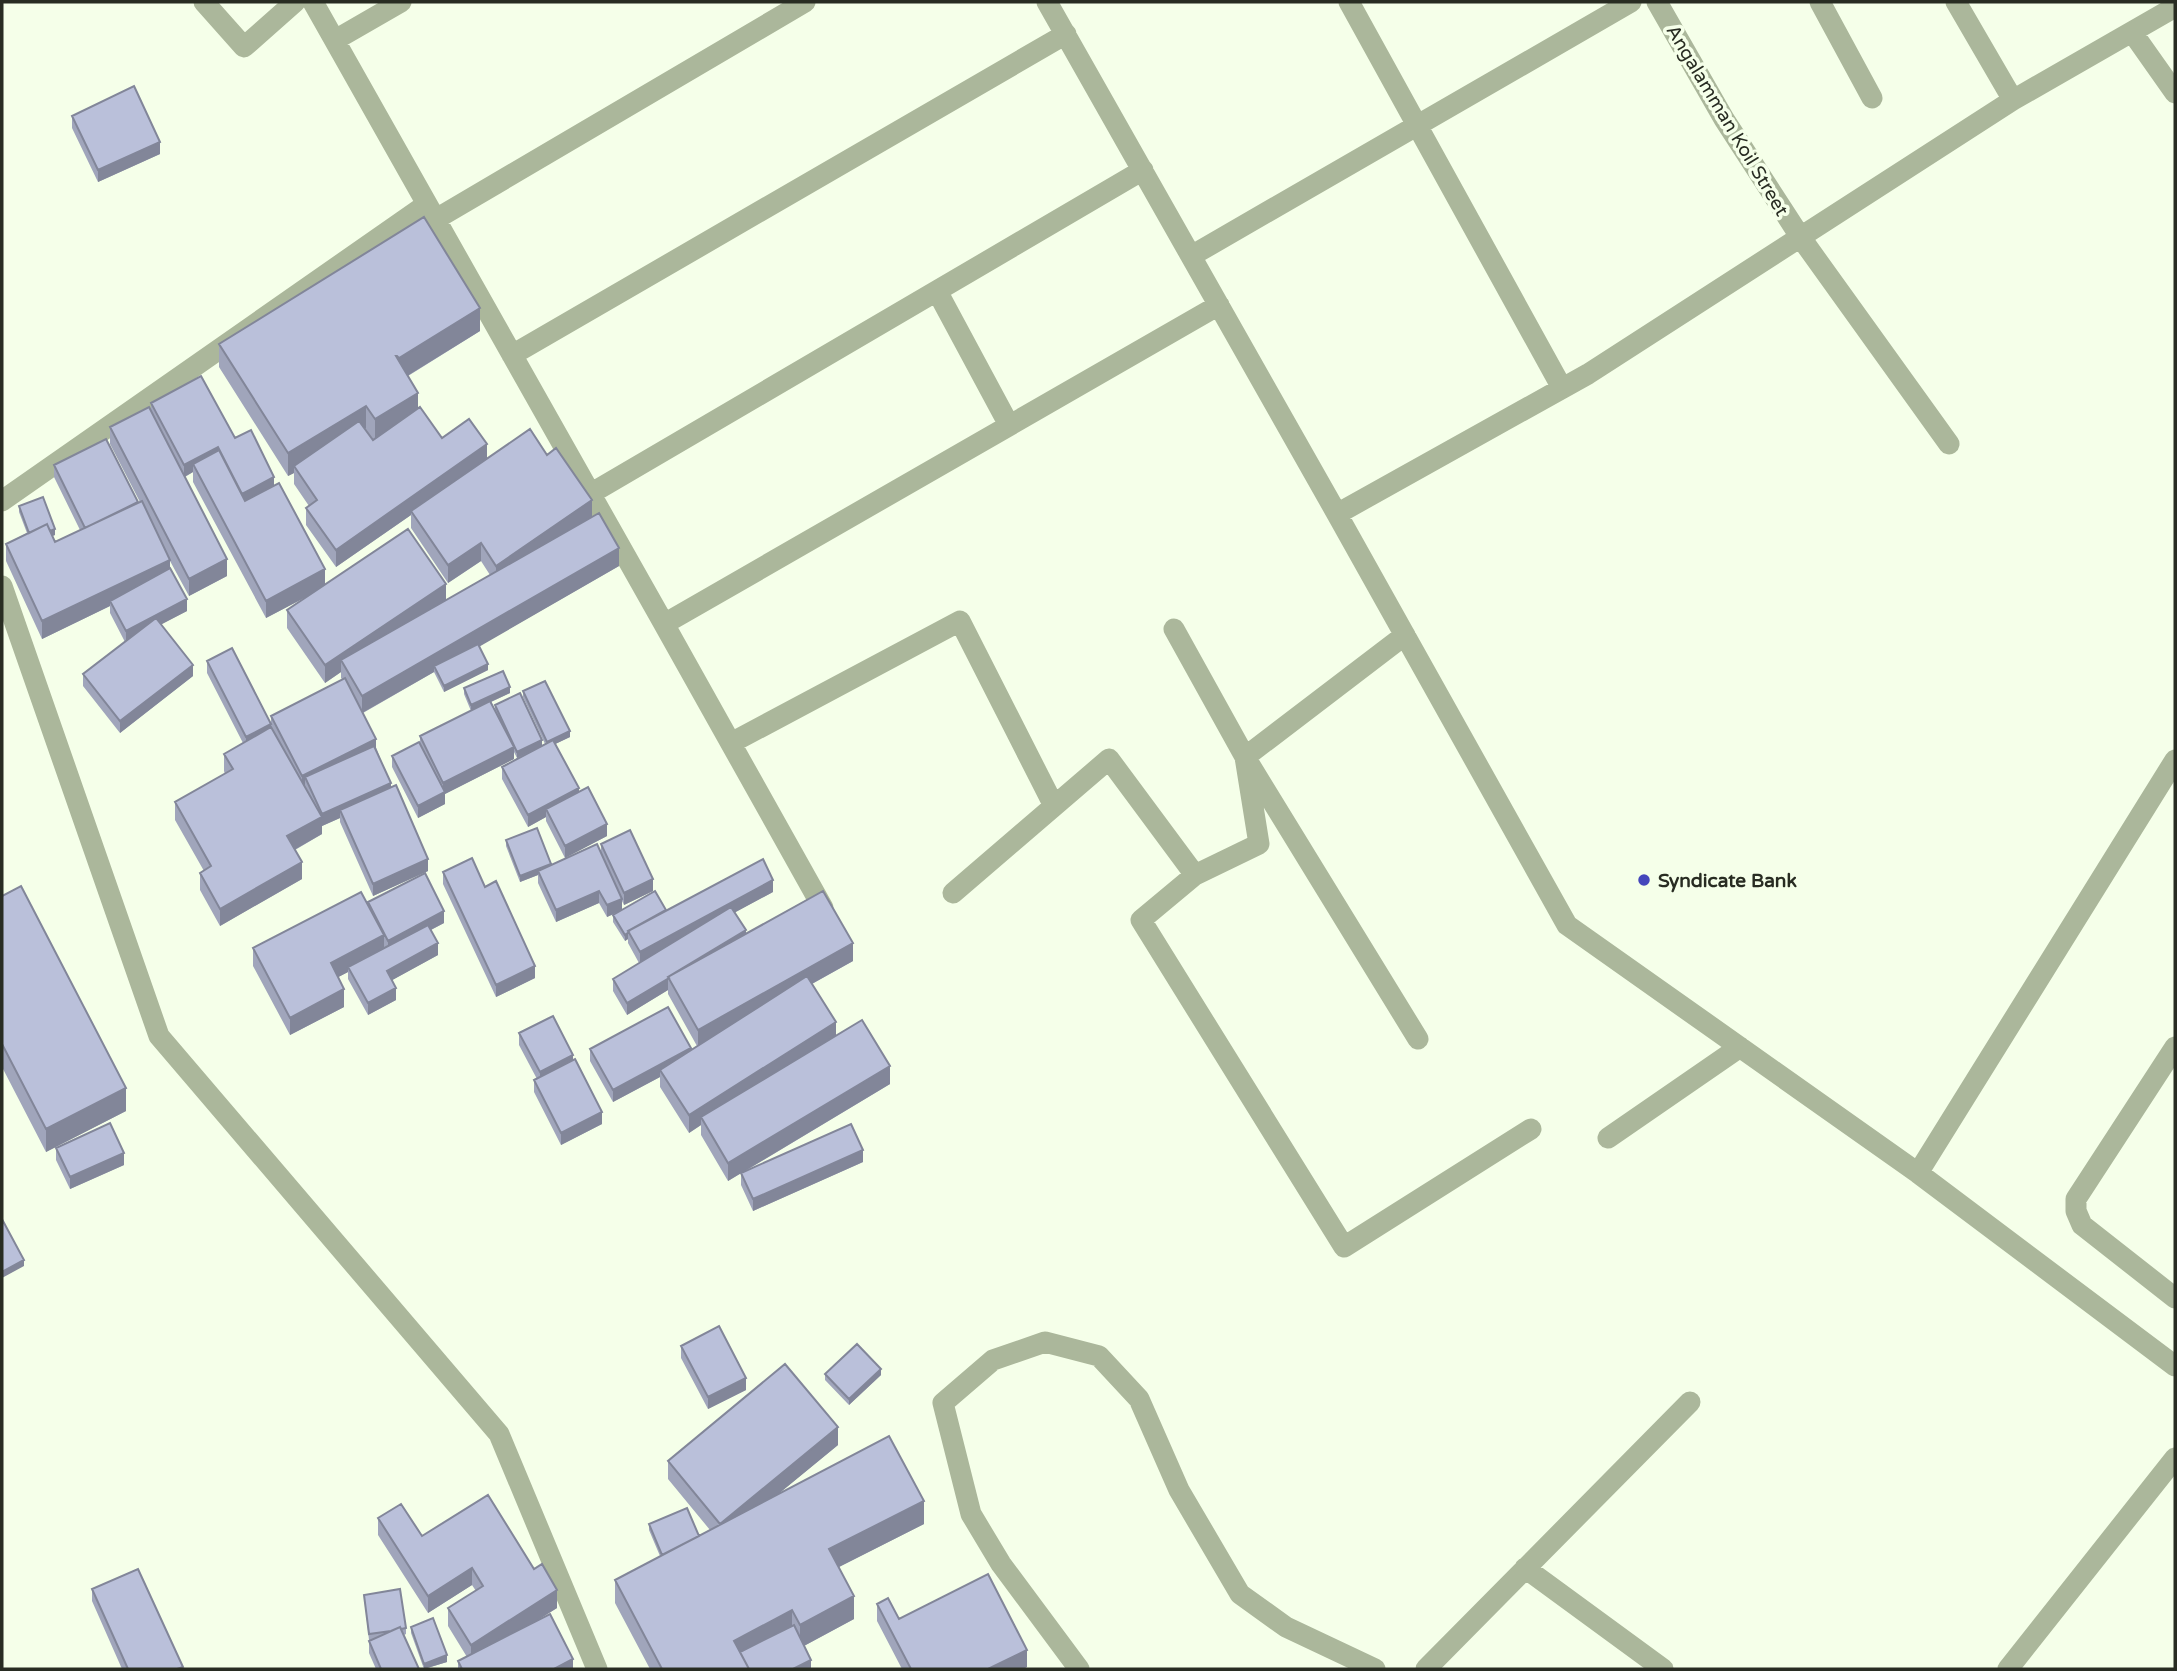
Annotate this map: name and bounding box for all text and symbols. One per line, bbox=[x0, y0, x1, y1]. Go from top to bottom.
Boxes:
street label: Angalamman Koil Street bbox=[1661, 21, 1793, 220]
place label: Syndicate Bank bbox=[1658, 870, 1797, 893]
marker: Syndicate Bank bbox=[1636, 872, 1652, 888]

